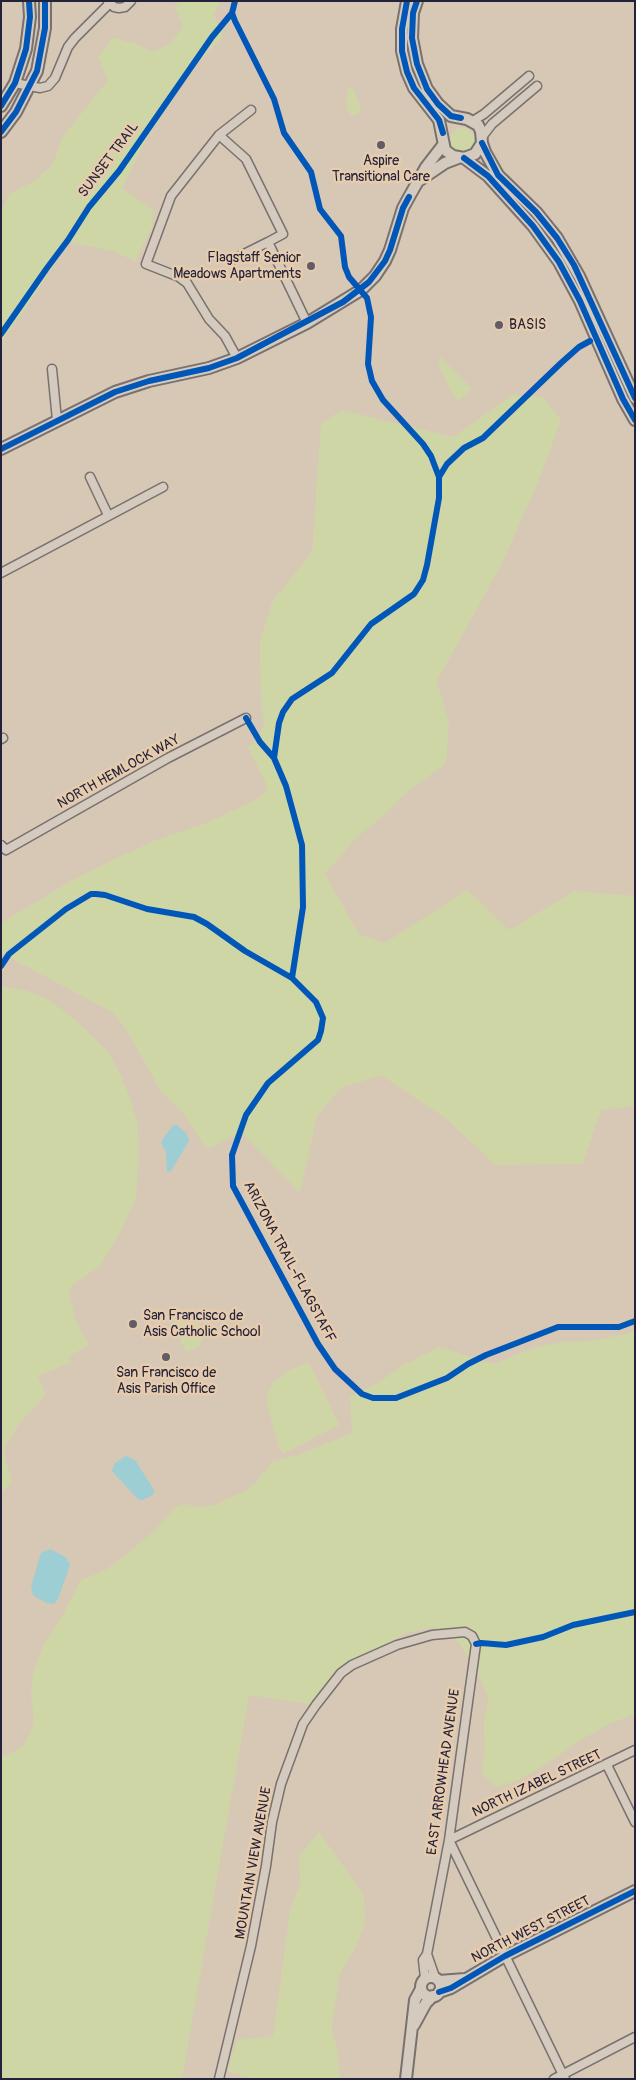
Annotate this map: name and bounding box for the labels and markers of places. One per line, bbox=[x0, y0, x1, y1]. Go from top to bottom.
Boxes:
marker: Aspire Transitional Care bbox=[375, 139, 387, 151]
place label: Aspire Transitional Care bbox=[332, 153, 430, 186]
place label: Flagstaff Senior Meadows Apartments bbox=[173, 250, 301, 282]
marker: Flagstaff Senior Meadows Apartments bbox=[305, 260, 317, 272]
place label: BASIS bbox=[509, 317, 546, 333]
marker: BASIS bbox=[493, 319, 505, 331]
place label: San Francisco de Asis Catholic School bbox=[143, 1308, 261, 1340]
marker: San Francisco de Asis Catholic School bbox=[127, 1318, 139, 1330]
marker: San Francisco de Asis Parish Office bbox=[160, 1351, 172, 1363]
place label: San Francisco de Asis Parish Office bbox=[116, 1365, 216, 1398]

